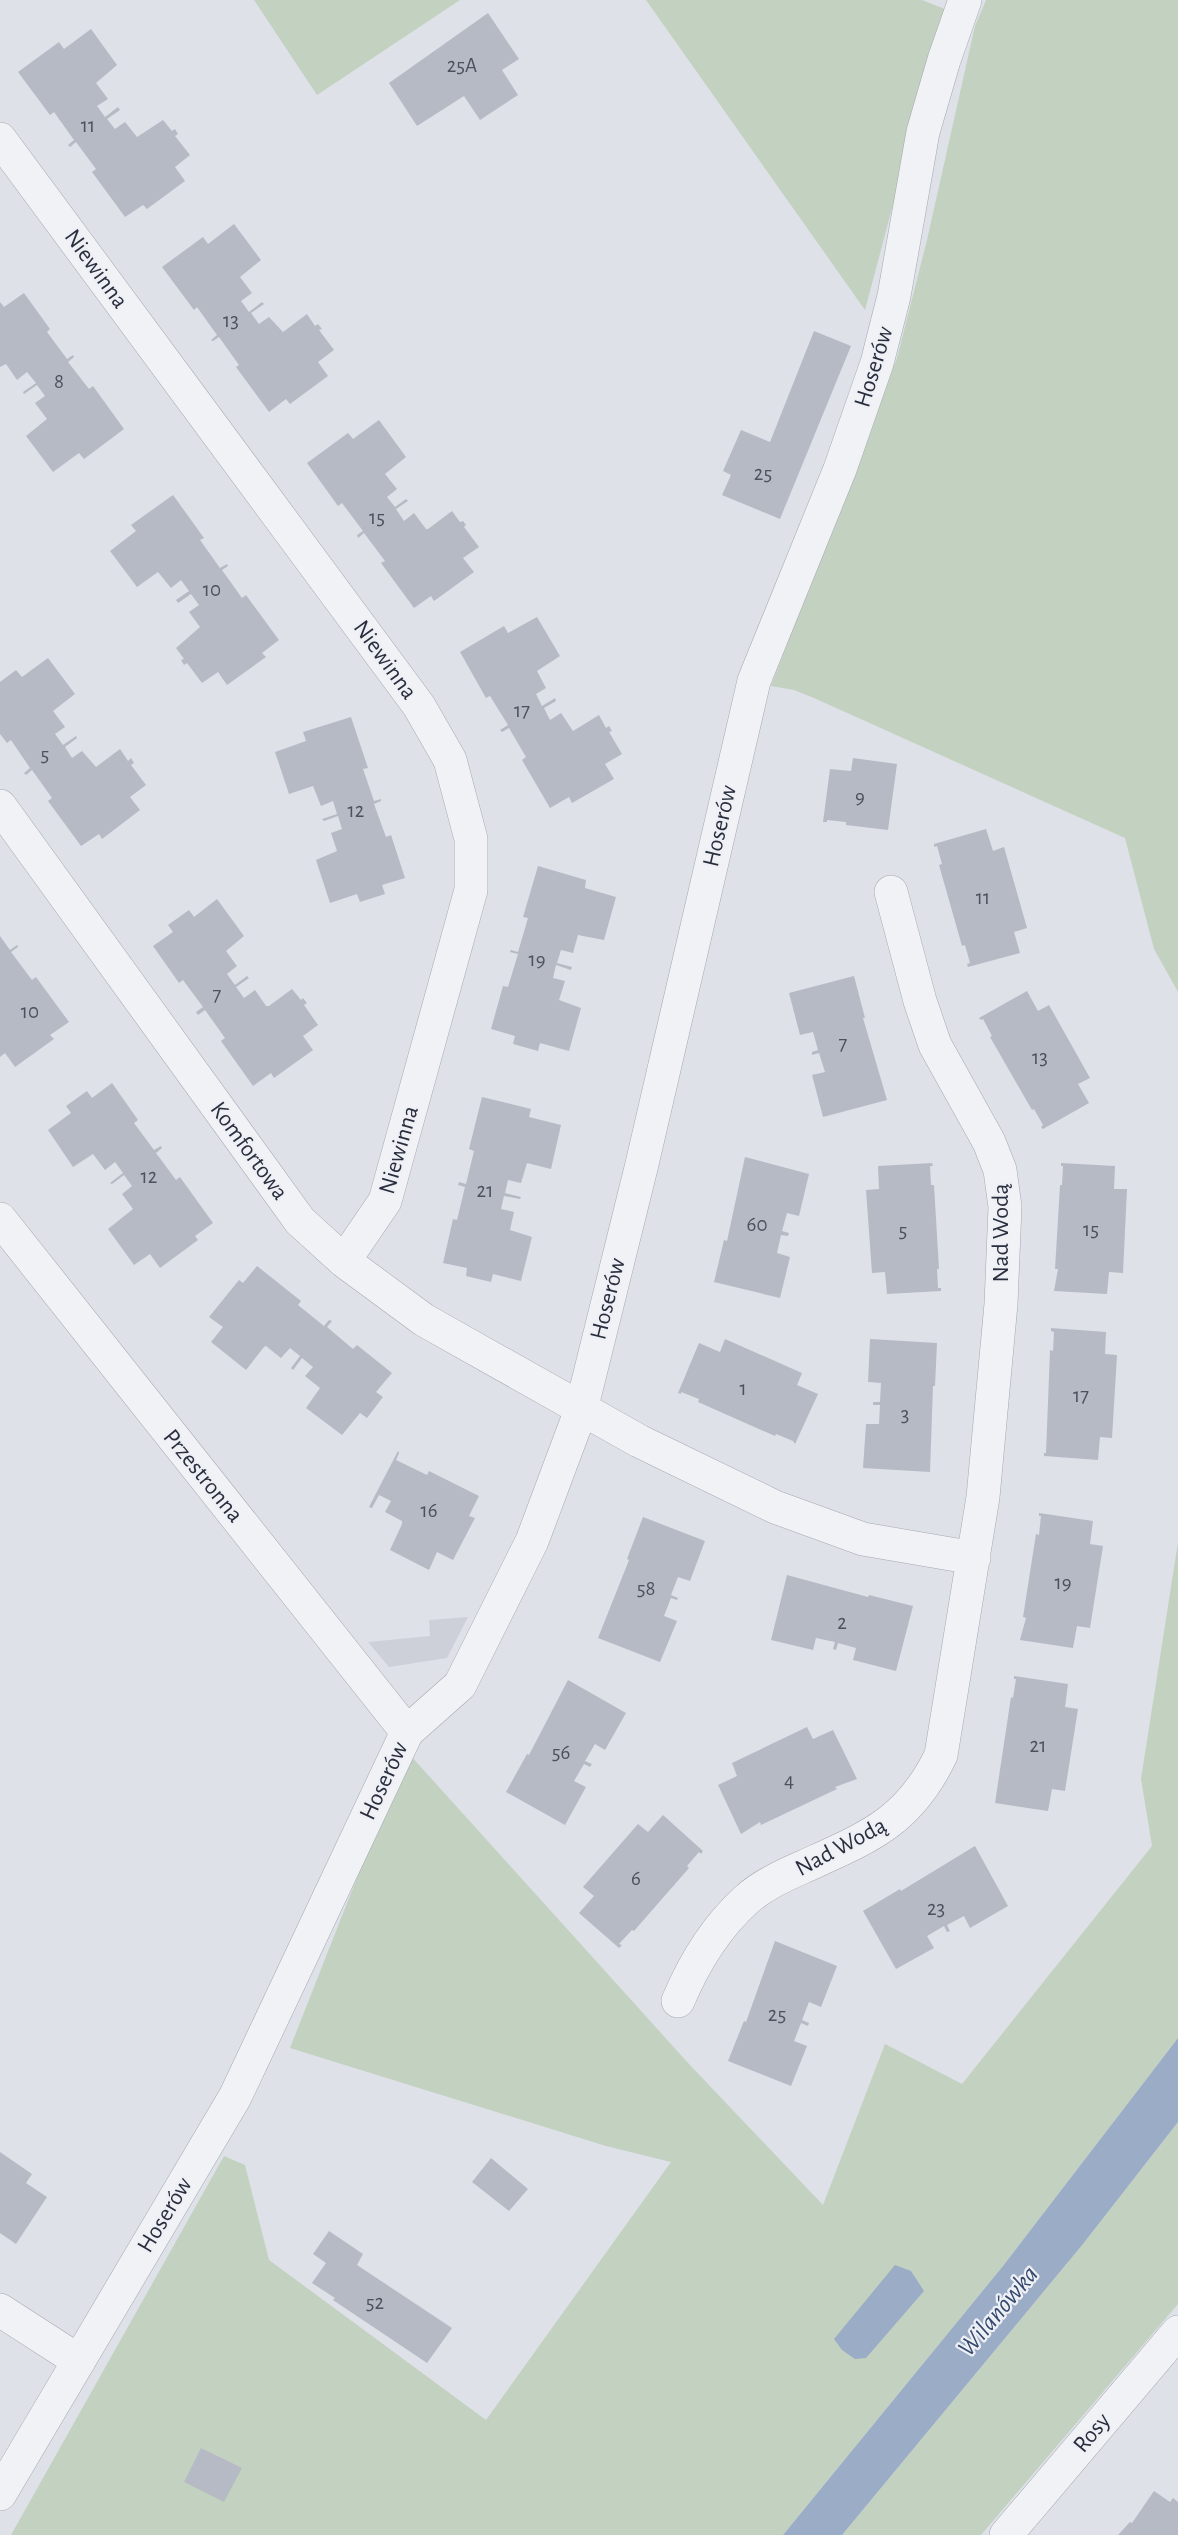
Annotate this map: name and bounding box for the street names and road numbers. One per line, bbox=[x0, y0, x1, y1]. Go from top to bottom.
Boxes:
street label: Niewinna bbox=[60, 225, 132, 313]
street label: Hoserów bbox=[850, 324, 898, 410]
street label: Niewinna bbox=[349, 616, 421, 704]
street label: Hoserów bbox=[699, 783, 741, 869]
street label: Komfortowa bbox=[206, 1097, 292, 1205]
street label: Niewinna bbox=[375, 1103, 423, 1197]
street label: Nad Wodą bbox=[989, 1183, 1013, 1283]
street label: Hoserów bbox=[586, 1256, 630, 1342]
street label: Przestronna bbox=[158, 1425, 248, 1527]
street label: Hoserów bbox=[356, 1738, 412, 1824]
street label: Nad Wodą bbox=[792, 1813, 890, 1881]
street label: Hoserów bbox=[133, 2173, 197, 2257]
street label: Rosy bbox=[1069, 2409, 1115, 2457]

